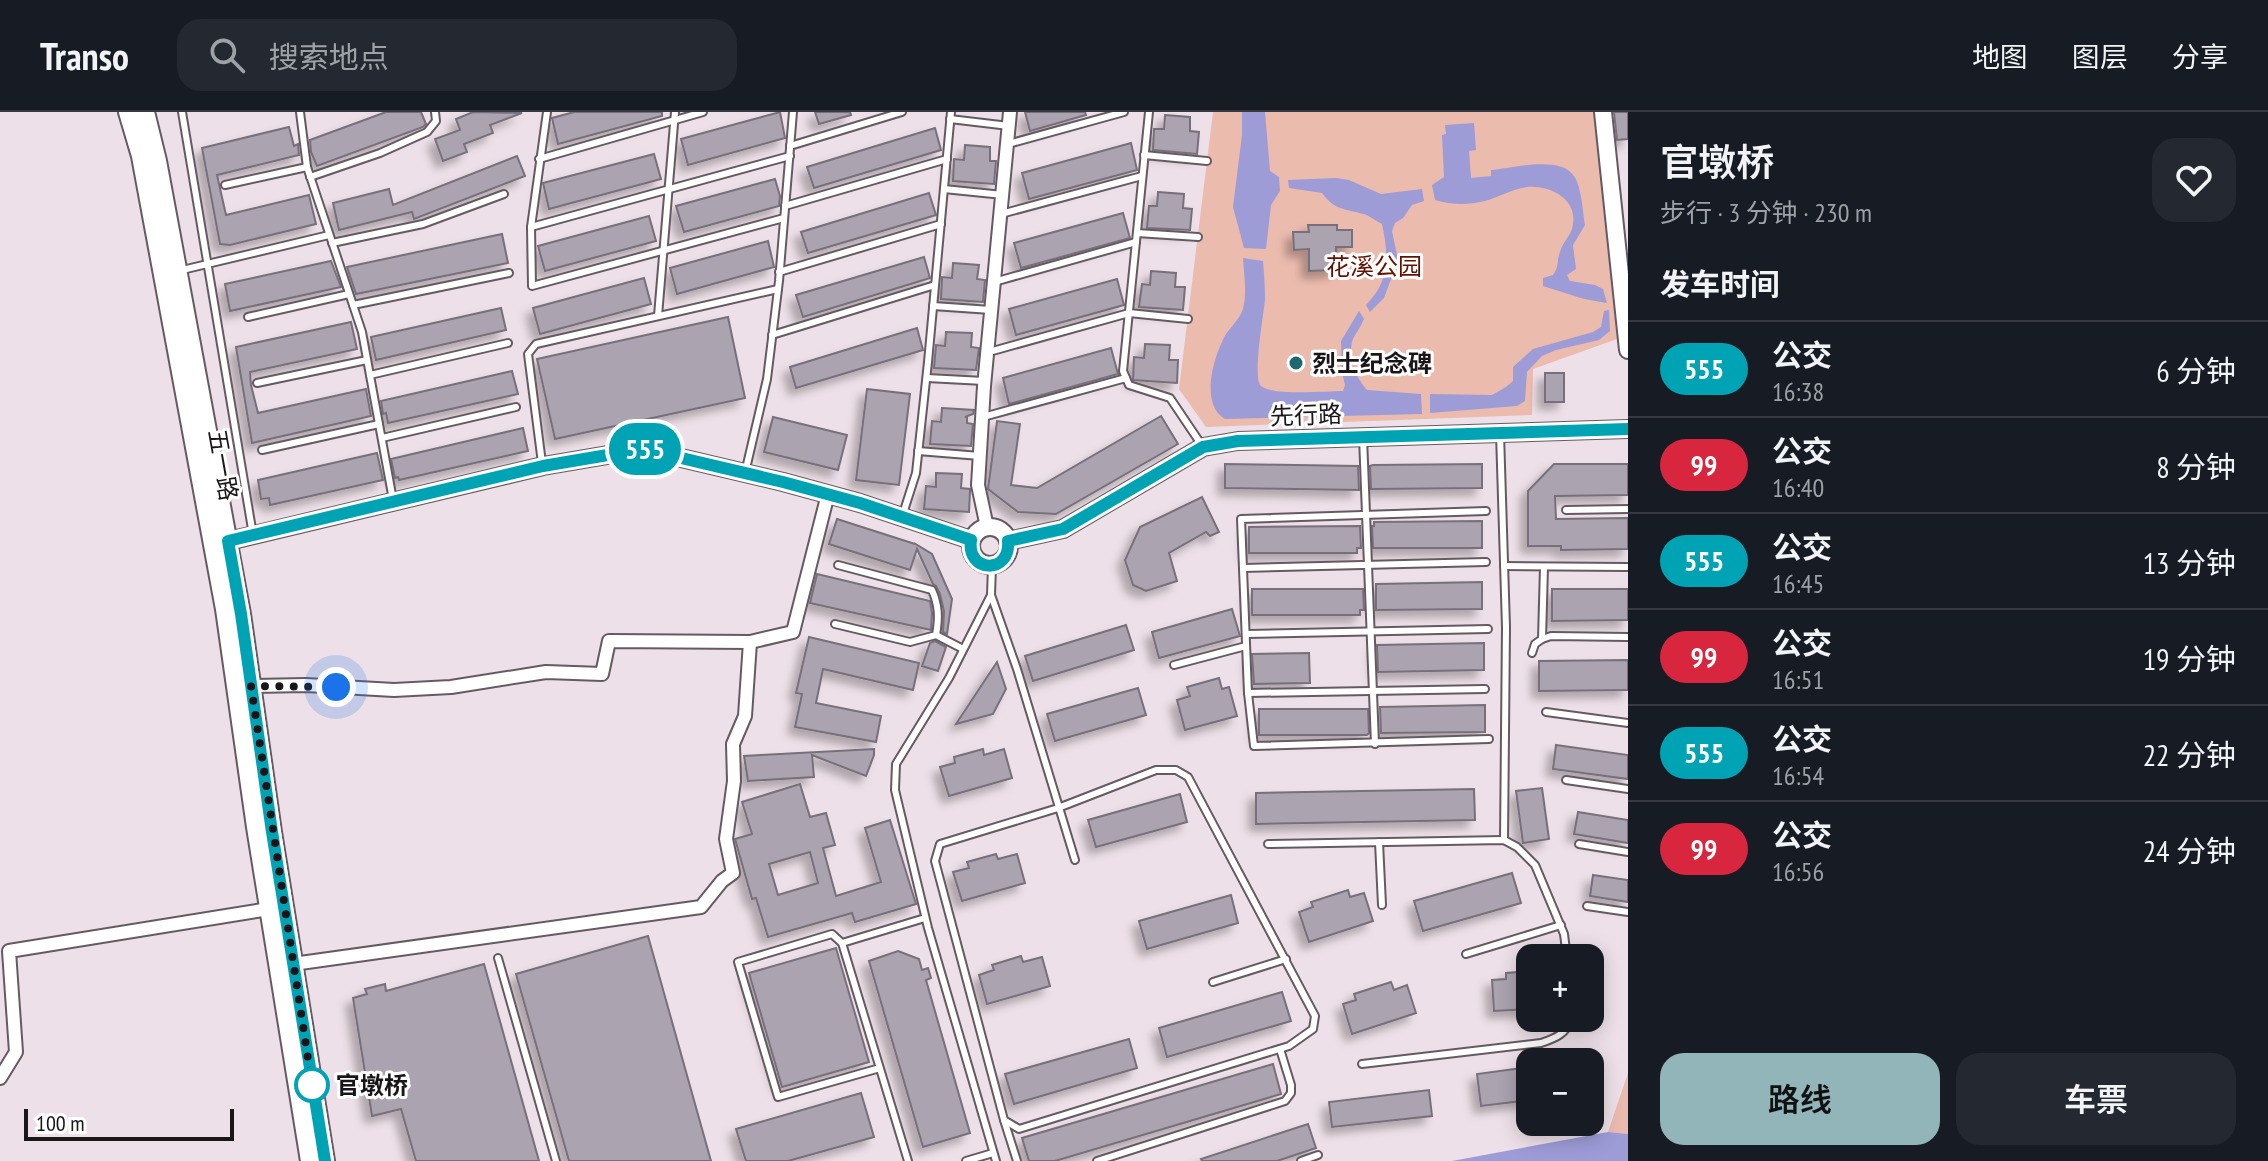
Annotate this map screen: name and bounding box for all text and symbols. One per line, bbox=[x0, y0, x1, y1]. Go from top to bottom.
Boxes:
search box bbox=[177, 19, 737, 91]
text: Transo bbox=[40, 31, 129, 80]
icon: search bbox=[205, 33, 249, 77]
text: 搜索地点 bbox=[269, 37, 389, 76]
text: 地图 bbox=[1972, 38, 2028, 75]
text: 图层 bbox=[2072, 38, 2128, 75]
text: 分享 bbox=[2172, 38, 2228, 75]
text: 官墩桥 bbox=[1660, 137, 1774, 186]
button: heart bbox=[2152, 138, 2236, 222]
text: 步行 · 3 分钟 · 230 m bbox=[1660, 196, 1872, 229]
park label: 花溪公园 bbox=[1326, 251, 1422, 282]
text: 发车时间 bbox=[1660, 264, 1780, 303]
text: 公交 bbox=[1772, 335, 1832, 374]
place label: 烈士纪念碑 bbox=[1312, 348, 1432, 379]
text: 555 bbox=[1684, 350, 1724, 387]
text: 6 分钟 bbox=[2156, 351, 2236, 390]
marker: 烈士纪念碑 bbox=[1287, 354, 1305, 372]
text: 16:38 bbox=[1772, 375, 1824, 408]
street label: 先行路 bbox=[1269, 398, 1343, 432]
line badge: 555 bbox=[599, 423, 691, 475]
street label: 五一路 bbox=[201, 427, 245, 503]
text: 555 bbox=[625, 430, 665, 467]
text: 公交 bbox=[1772, 431, 1832, 470]
text: 99 bbox=[1691, 446, 1717, 483]
text: 8 分钟 bbox=[2156, 447, 2236, 486]
text: 16:40 bbox=[1772, 471, 1824, 504]
text: 公交 bbox=[1772, 527, 1832, 566]
text: 555 bbox=[1684, 542, 1724, 579]
text: 13 分钟 bbox=[2143, 543, 2236, 582]
text: 16:45 bbox=[1772, 567, 1824, 600]
text: 公交 bbox=[1772, 623, 1832, 662]
text: 99 bbox=[1691, 638, 1717, 675]
text: 19 分钟 bbox=[2143, 639, 2236, 678]
text: 16:51 bbox=[1772, 663, 1824, 696]
your location bbox=[316, 667, 356, 707]
text: 公交 bbox=[1772, 719, 1832, 758]
text: 555 bbox=[1684, 734, 1724, 771]
text: 22 分钟 bbox=[2143, 735, 2236, 774]
text: 16:54 bbox=[1772, 759, 1824, 792]
text: 公交 bbox=[1772, 815, 1832, 854]
text: 99 bbox=[1691, 830, 1717, 867]
text: 24 分钟 bbox=[2143, 831, 2236, 870]
text: 16:56 bbox=[1772, 855, 1824, 888]
map controls bbox=[1516, 944, 1604, 1136]
button: + bbox=[1516, 944, 1604, 1032]
button: − bbox=[1516, 1048, 1604, 1136]
button: 路线 bbox=[1660, 1053, 1940, 1145]
button: 车票 bbox=[1956, 1053, 2236, 1145]
marker: 官墩桥 bbox=[295, 1068, 329, 1102]
place label: 官墩桥 bbox=[336, 1070, 408, 1101]
scale bar bbox=[24, 1105, 234, 1141]
text: 100 m bbox=[36, 1109, 85, 1137]

